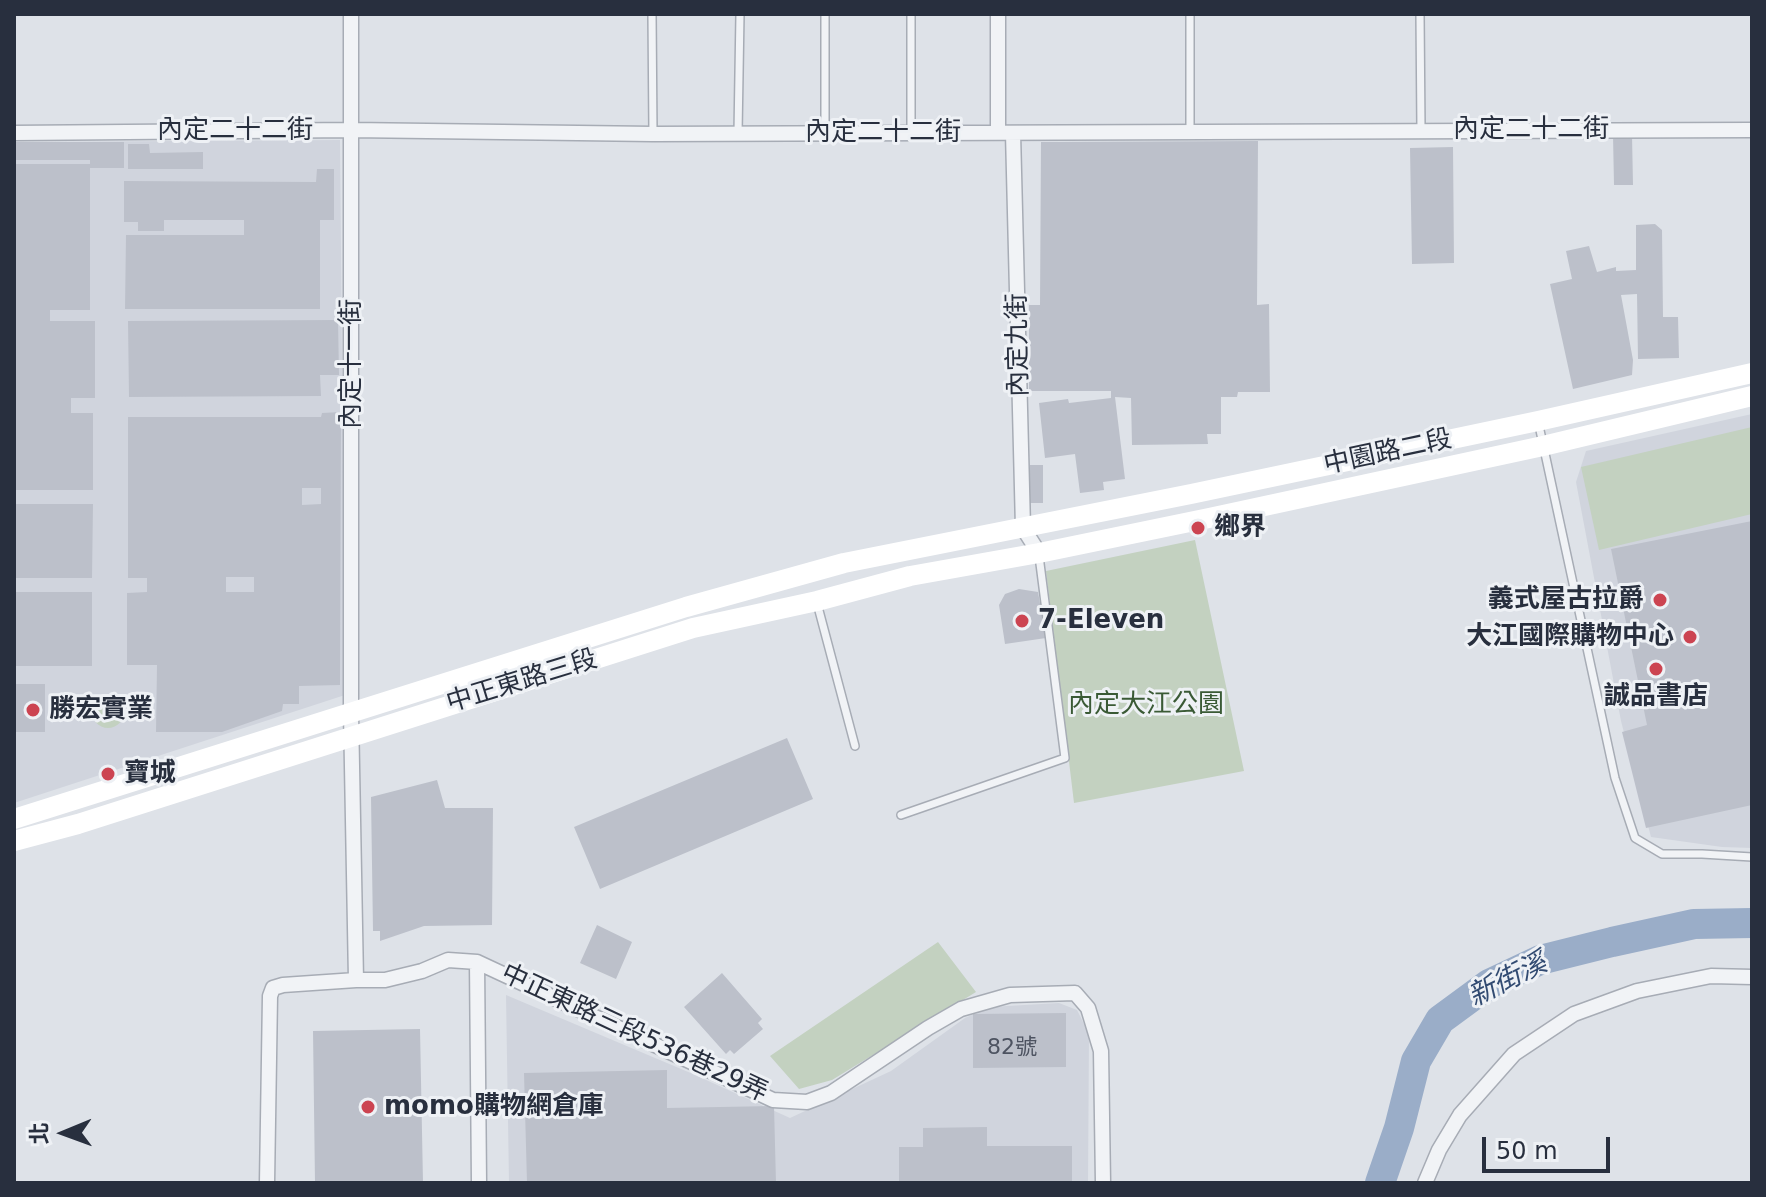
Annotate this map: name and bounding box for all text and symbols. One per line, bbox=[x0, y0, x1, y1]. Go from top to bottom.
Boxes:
street label: 內定二十二街 bbox=[1453, 114, 1609, 146]
street label: 內定二十二街 bbox=[157, 115, 313, 147]
street label: 內定二十二街 bbox=[805, 117, 961, 149]
street label: 內定九街 bbox=[1002, 293, 1036, 397]
street label: 內定十一街 bbox=[336, 299, 368, 429]
street label: 中園路二段 bbox=[1321, 424, 1455, 482]
place label: 鄉界 bbox=[1214, 512, 1266, 544]
marker: 鄉界 bbox=[1189, 519, 1207, 537]
place label: 義式屋古拉爵 bbox=[1488, 584, 1644, 616]
marker: 義式屋古拉爵 bbox=[1651, 591, 1669, 609]
place label: 7-Eleven bbox=[1038, 605, 1164, 637]
marker: 7-Eleven bbox=[1013, 612, 1031, 630]
place label: 大江國際購物中心 bbox=[1466, 621, 1674, 653]
marker: 大江國際購物中心 bbox=[1681, 628, 1699, 646]
street label: 中正東路三段 bbox=[443, 644, 601, 720]
marker: 誠品書店 bbox=[1647, 660, 1665, 678]
place label: 誠品書店 bbox=[1604, 681, 1708, 713]
park label: 內定大江公園 bbox=[1068, 689, 1224, 721]
place label: 勝宏實業 bbox=[49, 694, 153, 726]
marker: 勝宏實業 bbox=[24, 701, 42, 719]
place label: 寶城 bbox=[124, 758, 176, 790]
marker: 寶城 bbox=[99, 765, 117, 783]
water label: 新街溪 bbox=[1463, 947, 1553, 1015]
street label: 中正東路三段536巷29弄 bbox=[496, 958, 772, 1110]
house number: 82號 bbox=[987, 1035, 1037, 1061]
place label: momo購物網倉庫 bbox=[384, 1091, 604, 1123]
north arrow bbox=[24, 1093, 104, 1173]
marker: momo購物網倉庫 bbox=[359, 1098, 377, 1116]
scale bar bbox=[1486, 1121, 1614, 1171]
text: 北 bbox=[27, 1122, 52, 1145]
text: 50 m bbox=[1496, 1137, 1558, 1165]

